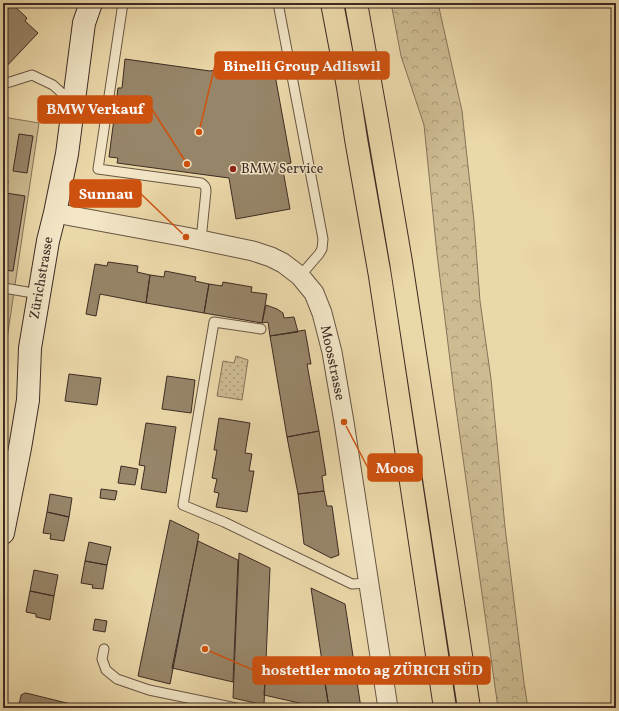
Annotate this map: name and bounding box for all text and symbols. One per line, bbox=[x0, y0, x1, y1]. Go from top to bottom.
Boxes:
callout: Binelli Group Adliswil bbox=[215, 52, 389, 79]
text: Binelli Group Adliswil bbox=[223, 57, 381, 78]
callout: BMW Verkauf bbox=[38, 96, 152, 123]
text: BMW Verkauf bbox=[46, 100, 145, 121]
place label: BMW Service bbox=[241, 160, 324, 179]
marker: BMW Service bbox=[228, 164, 238, 174]
callout: Sunnau bbox=[70, 180, 141, 207]
text: Sunnau bbox=[79, 185, 133, 206]
street label: Zürichstrasse bbox=[25, 235, 59, 321]
street label: Moosstrasse bbox=[315, 324, 349, 402]
callout: Moos bbox=[368, 454, 422, 481]
text: Moos bbox=[376, 459, 414, 480]
callout: hostettler moto ag ZÜRICH SÜD bbox=[253, 657, 490, 684]
text: hostettler moto ag ZÜRICH SÜD bbox=[261, 661, 483, 682]

